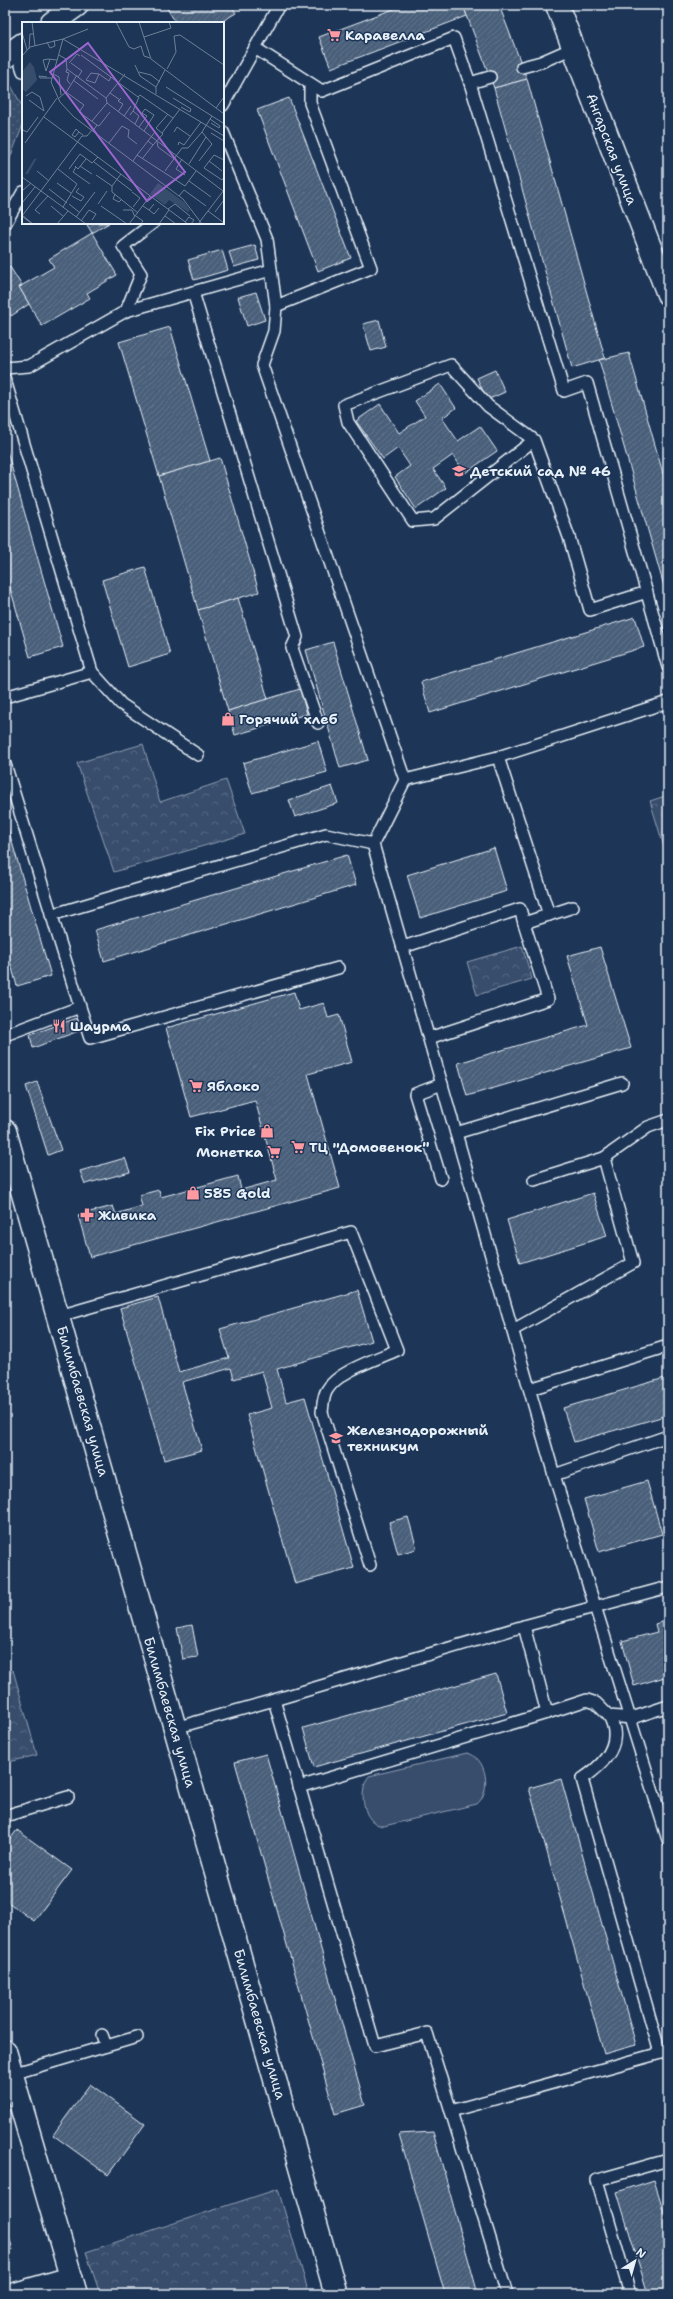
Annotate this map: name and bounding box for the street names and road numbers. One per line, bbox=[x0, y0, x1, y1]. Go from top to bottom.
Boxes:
street label: Ангарская улица bbox=[582, 91, 642, 207]
street label: Билимбаевская улица bbox=[53, 1324, 113, 1479]
street label: Билимбаевская улица bbox=[140, 1635, 200, 1790]
street label: Билимбаевская улица bbox=[230, 1947, 290, 2102]

